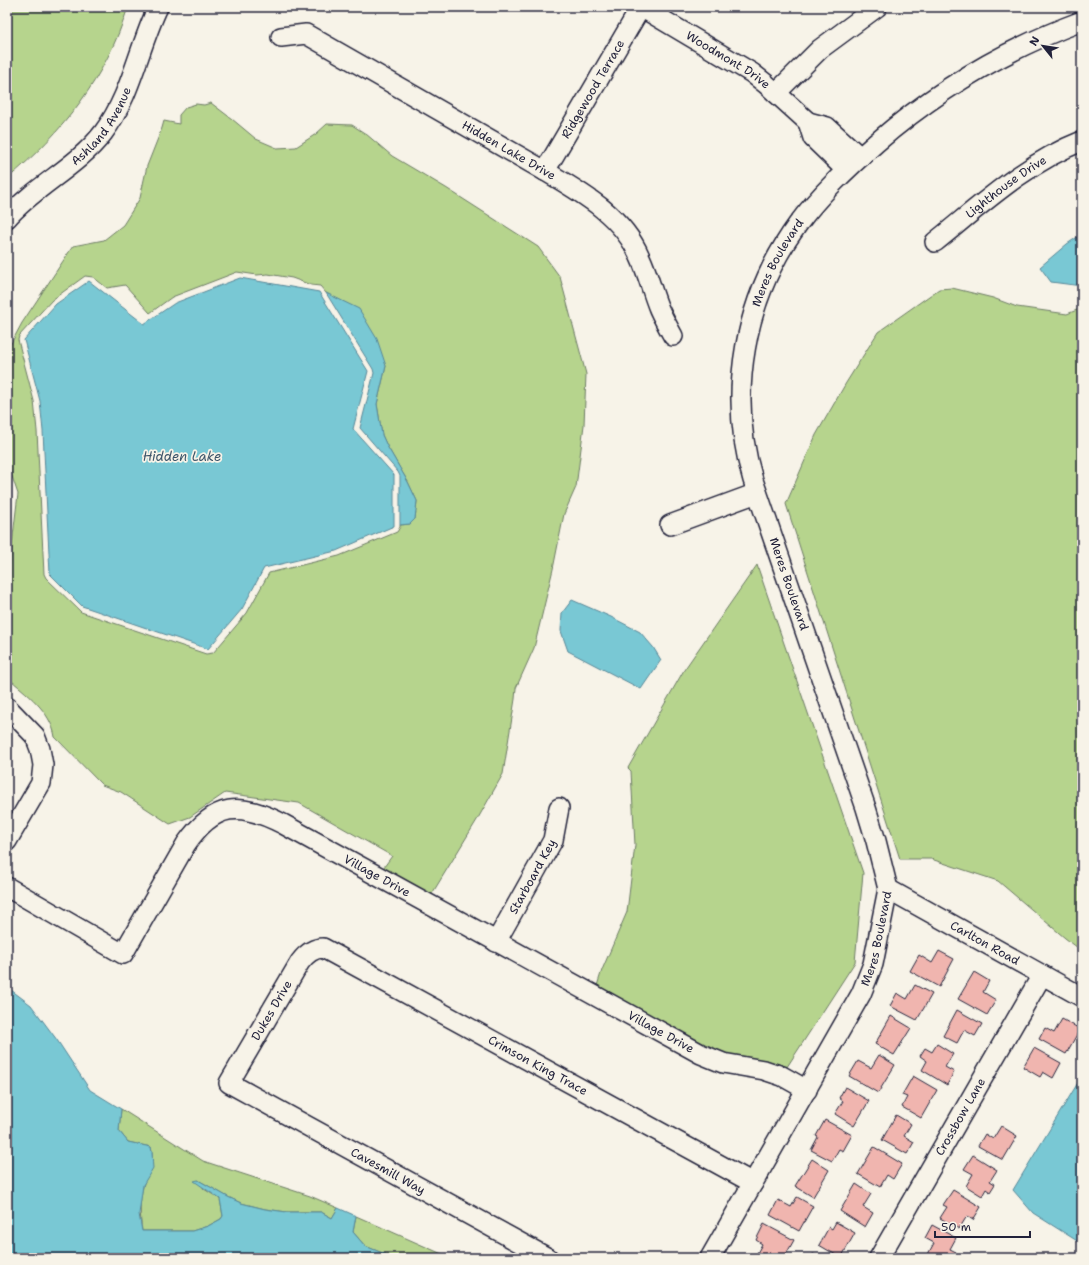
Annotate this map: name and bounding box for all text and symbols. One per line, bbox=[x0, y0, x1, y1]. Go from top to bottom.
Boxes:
north arrow bbox=[1023, 26, 1063, 66]
street label: Woodmont Drive bbox=[683, 28, 774, 92]
text: N bbox=[1026, 33, 1044, 49]
street label: Ridgewood Terrace bbox=[558, 36, 628, 142]
street label: Ashland Avenue bbox=[68, 85, 135, 169]
street label: Hidden Lake Drive bbox=[459, 117, 559, 184]
street label: Lighthouse Drive bbox=[962, 152, 1050, 222]
street label: Meres Boulevard bbox=[748, 215, 807, 309]
water label: Hidden Lake bbox=[143, 448, 221, 465]
street label: Meres Boulevard bbox=[766, 535, 813, 633]
street label: Starboard Key bbox=[505, 836, 560, 917]
street label: Village Drive bbox=[341, 851, 413, 901]
street label: Meres Boulevard bbox=[857, 889, 895, 988]
street label: Carlton Road bbox=[947, 917, 1023, 969]
street label: Dukes Drive bbox=[248, 977, 296, 1044]
street label: Village Drive bbox=[625, 1007, 697, 1057]
street label: Crimson King Trace bbox=[485, 1032, 591, 1099]
street label: Crossbow Lane bbox=[932, 1075, 989, 1159]
street label: Cavesmill Way bbox=[348, 1144, 428, 1198]
scale bar bbox=[935, 1213, 1030, 1239]
text: 50 m bbox=[941, 1219, 971, 1235]

